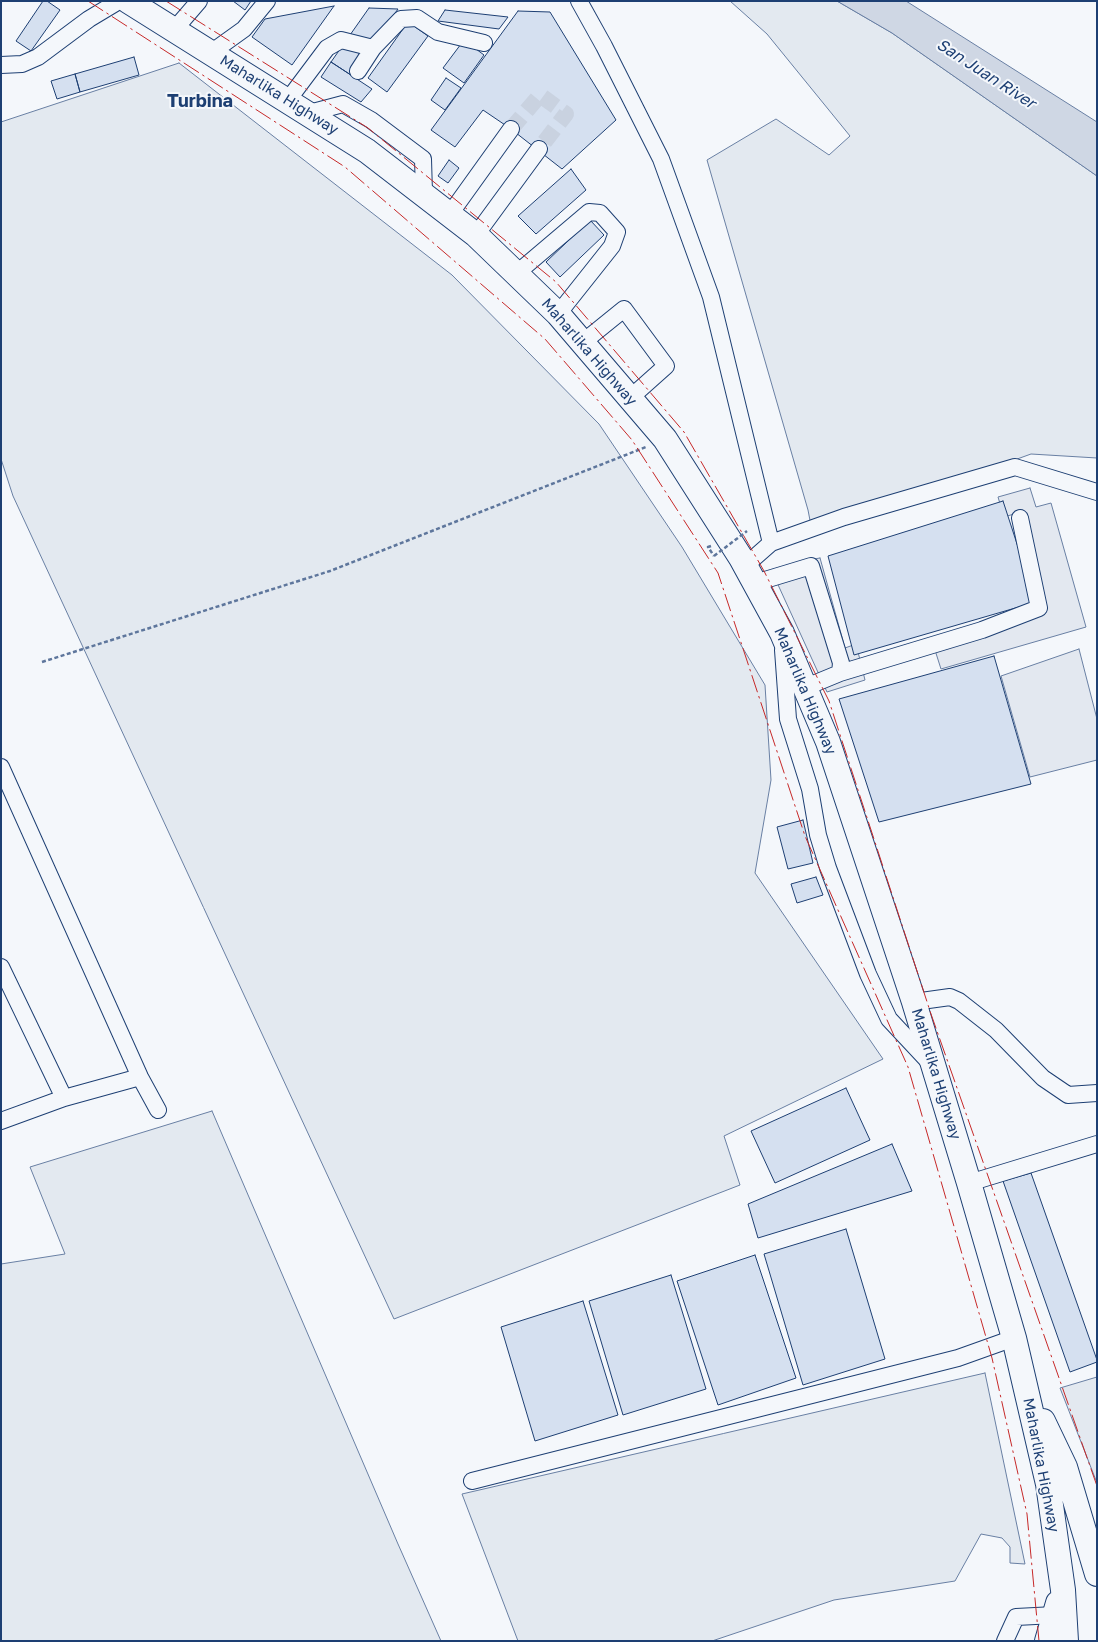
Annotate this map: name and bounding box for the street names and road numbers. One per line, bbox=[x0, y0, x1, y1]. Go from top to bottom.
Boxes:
street label: Maharlika Highway bbox=[216, 51, 342, 139]
street label: Maharlika Highway bbox=[537, 295, 641, 409]
street label: Maharlika Highway bbox=[770, 625, 840, 757]
street label: Maharlika Highway bbox=[907, 1006, 965, 1142]
street label: Maharlika Highway bbox=[1019, 1396, 1063, 1534]

